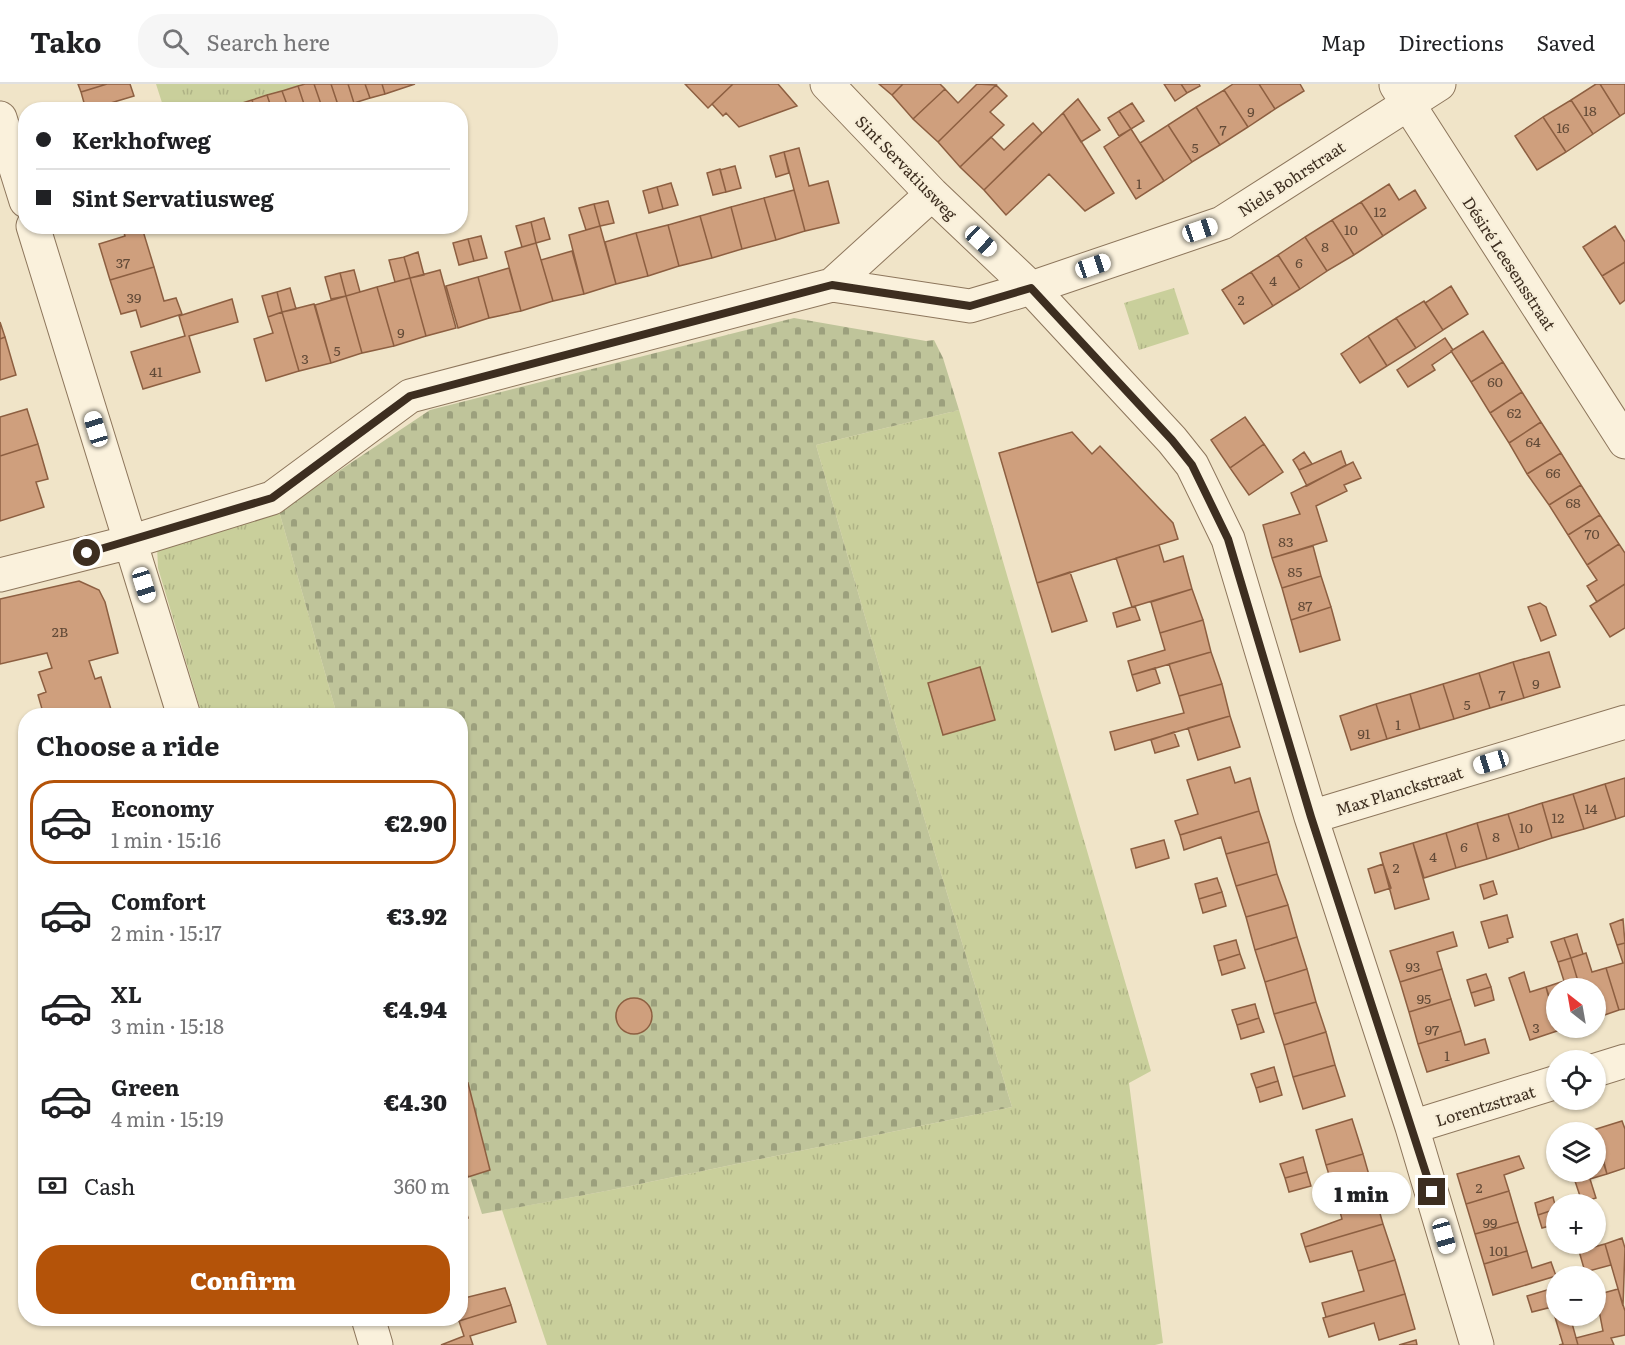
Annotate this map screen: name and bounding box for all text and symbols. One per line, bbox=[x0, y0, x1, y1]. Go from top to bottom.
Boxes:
search box bbox=[138, 14, 558, 68]
text: Tako bbox=[30, 20, 102, 62]
icon: search bbox=[159, 25, 192, 58]
text: Search here bbox=[207, 25, 330, 58]
text: Map bbox=[1321, 26, 1366, 57]
text: Directions bbox=[1399, 26, 1504, 57]
text: Saved bbox=[1537, 26, 1595, 57]
house number: 18 bbox=[1583, 100, 1597, 120]
house number: 9 bbox=[1247, 101, 1255, 121]
street label: Sint Servatiusweg bbox=[851, 109, 963, 225]
house number: 16 bbox=[1556, 117, 1570, 137]
house number: 7 bbox=[1219, 119, 1227, 139]
text: Kerkhofweg bbox=[72, 123, 211, 156]
street label: Niels Bohrstraat bbox=[1233, 134, 1350, 222]
house number: 5 bbox=[1191, 137, 1199, 157]
house number: 1 bbox=[1136, 173, 1142, 193]
text: Sint Servatiusweg bbox=[72, 181, 274, 214]
street label: Désiré Leesensstraat bbox=[1458, 191, 1563, 335]
house number: 12 bbox=[1374, 201, 1386, 221]
car bbox=[1180, 216, 1220, 244]
house number: 10 bbox=[1344, 219, 1358, 239]
car bbox=[962, 222, 1000, 260]
house number: 8 bbox=[1321, 236, 1329, 256]
house number: 37 bbox=[116, 252, 130, 272]
car bbox=[1073, 252, 1113, 280]
house number: 6 bbox=[1295, 252, 1303, 272]
house number: 4 bbox=[1269, 270, 1277, 290]
house number: 39 bbox=[127, 287, 141, 307]
house number: 2 bbox=[1237, 289, 1245, 309]
house number: 9 bbox=[397, 322, 405, 342]
house number: 5 bbox=[333, 340, 341, 360]
house number: 3 bbox=[301, 348, 309, 368]
house number: 41 bbox=[149, 361, 163, 381]
house number: 60 bbox=[1487, 371, 1503, 391]
house number: 62 bbox=[1507, 402, 1521, 422]
car bbox=[82, 409, 110, 449]
house number: 64 bbox=[1525, 431, 1541, 451]
house number: 66 bbox=[1545, 462, 1561, 482]
house number: 68 bbox=[1565, 492, 1581, 512]
house number: 70 bbox=[1584, 523, 1600, 543]
house number: 83 bbox=[1278, 531, 1294, 551]
route start bbox=[73, 539, 100, 566]
house number: 85 bbox=[1288, 561, 1302, 581]
car bbox=[130, 565, 158, 605]
house number: 87 bbox=[1298, 595, 1312, 615]
house number: 2B bbox=[52, 621, 68, 641]
house number: 9 bbox=[1532, 673, 1540, 693]
house number: 7 bbox=[1498, 684, 1506, 704]
house number: 5 bbox=[1463, 694, 1471, 714]
house number: 1 bbox=[1395, 714, 1401, 734]
house number: 91 bbox=[1357, 723, 1371, 743]
text: Choose a ride bbox=[36, 724, 219, 764]
car bbox=[1471, 748, 1511, 776]
street label: Max Planckstraat bbox=[1332, 759, 1466, 821]
text: Economy bbox=[111, 791, 214, 824]
icon: car bbox=[39, 795, 93, 849]
house number: 14 bbox=[1585, 798, 1598, 818]
text: €2.90 bbox=[385, 806, 447, 839]
house number: 12 bbox=[1552, 807, 1564, 827]
house number: 10 bbox=[1519, 817, 1533, 837]
text: 1 min · 15:16 bbox=[111, 824, 221, 854]
house number: 8 bbox=[1492, 826, 1500, 846]
house number: 6 bbox=[1460, 836, 1468, 856]
house number: 4 bbox=[1429, 846, 1437, 866]
house number: 2 bbox=[1392, 857, 1400, 877]
text: Comfort bbox=[111, 884, 206, 917]
icon: car bbox=[39, 888, 93, 942]
text: €3.92 bbox=[387, 899, 447, 932]
text: 2 min · 15:17 bbox=[111, 917, 222, 947]
house number: 93 bbox=[1406, 956, 1420, 976]
text: XL bbox=[111, 977, 142, 1010]
north arrow bbox=[1546, 978, 1606, 1038]
map controls bbox=[1546, 978, 1606, 1326]
icon: car bbox=[39, 981, 93, 1035]
house number: 95 bbox=[1417, 988, 1431, 1008]
text: €4.94 bbox=[383, 992, 447, 1025]
text: 3 min · 15:18 bbox=[111, 1010, 224, 1040]
house number: 3 bbox=[1532, 1017, 1540, 1037]
house number: 97 bbox=[1425, 1019, 1439, 1039]
house number: 1 bbox=[1444, 1045, 1450, 1065]
button: locate bbox=[1546, 1050, 1606, 1110]
text: Green bbox=[111, 1070, 180, 1103]
icon: car bbox=[39, 1074, 93, 1128]
street label: Lorentzstraat bbox=[1432, 1078, 1538, 1132]
text: €4.30 bbox=[384, 1085, 447, 1118]
text: 4 min · 15:19 bbox=[111, 1103, 224, 1133]
button: layers bbox=[1546, 1122, 1606, 1182]
icon: cash bbox=[36, 1169, 69, 1202]
text: Cash bbox=[84, 1169, 135, 1202]
text: 360 m bbox=[393, 1170, 450, 1200]
callout: 1 min bbox=[1312, 1171, 1411, 1213]
house number: 2 bbox=[1475, 1177, 1483, 1197]
text: 1 min bbox=[1334, 1178, 1389, 1208]
route end bbox=[1418, 1178, 1445, 1205]
button: + bbox=[1546, 1194, 1606, 1254]
house number: 99 bbox=[1483, 1212, 1497, 1232]
car bbox=[1430, 1216, 1458, 1256]
house number: 101 bbox=[1489, 1240, 1509, 1260]
button: Confirm bbox=[36, 1245, 450, 1314]
button: − bbox=[1546, 1266, 1606, 1326]

